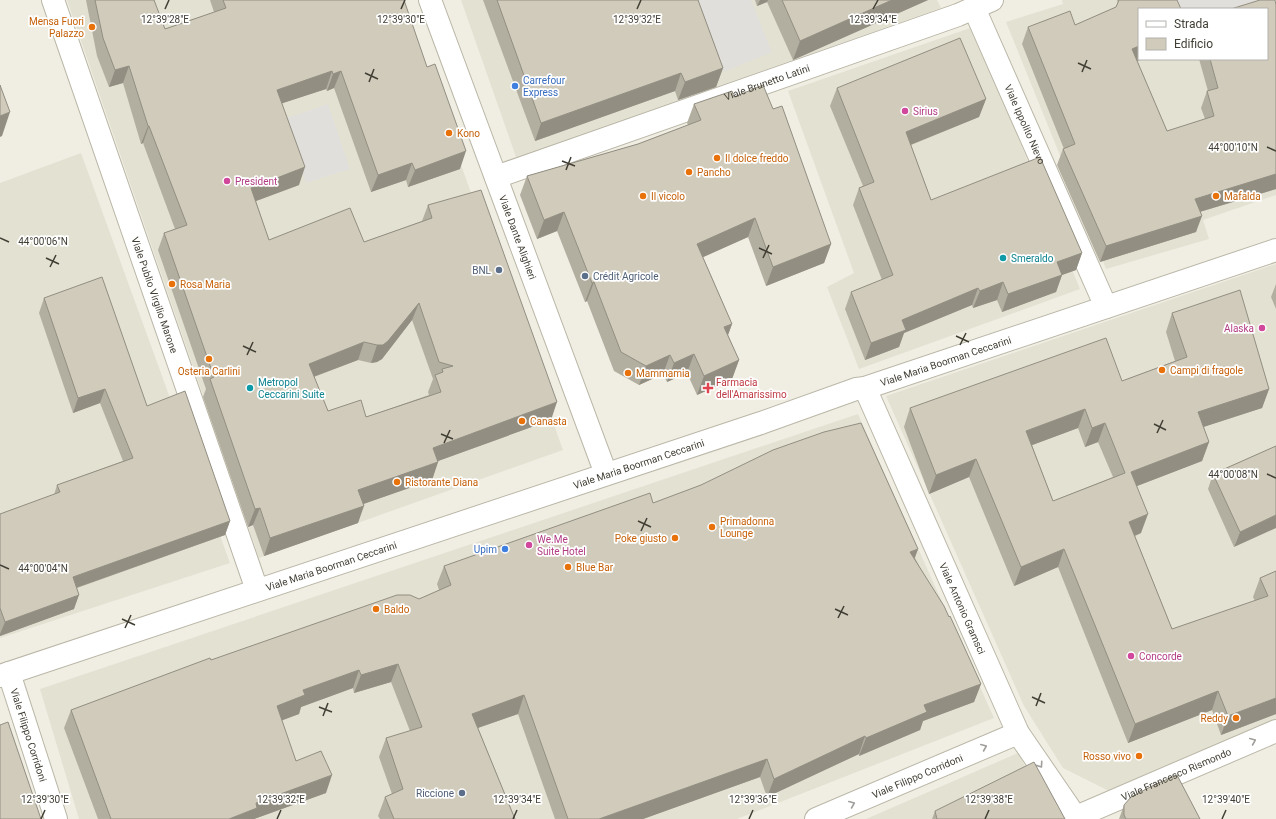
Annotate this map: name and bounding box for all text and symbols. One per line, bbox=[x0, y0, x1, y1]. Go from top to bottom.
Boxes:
legend bbox=[1138, 8, 1268, 60]
text: 12°39'28"E bbox=[141, 14, 189, 25]
text: 12°39'30"E bbox=[377, 14, 425, 25]
text: 12°39'32"E bbox=[613, 14, 661, 25]
text: 12°39'34"E bbox=[849, 14, 897, 25]
place label: Mensa Fuori Palazzo bbox=[29, 16, 84, 39]
text: Strada bbox=[1174, 17, 1209, 31]
marker: Mensa Fuori Palazzo bbox=[87, 22, 97, 32]
text: Edificio bbox=[1174, 37, 1213, 51]
street label: Viale Brunetto Latini bbox=[723, 62, 811, 102]
place label: Carrefour Express bbox=[523, 75, 566, 98]
marker: Carrefour Express bbox=[510, 81, 520, 91]
street label: Viale Ippolito Nievo bbox=[1003, 83, 1048, 166]
marker: Sirius bbox=[900, 106, 910, 116]
place label: Sirius bbox=[913, 106, 938, 117]
marker: Kono bbox=[444, 128, 454, 138]
place label: Kono bbox=[457, 128, 480, 139]
text: 44°00'10"N bbox=[1208, 142, 1258, 153]
marker: Il dolce freddo bbox=[712, 153, 722, 163]
place label: Il dolce freddo bbox=[725, 153, 789, 164]
marker: Pancho bbox=[684, 167, 694, 177]
place label: Pancho bbox=[697, 167, 731, 178]
marker: President bbox=[222, 176, 232, 186]
place label: President bbox=[235, 176, 277, 187]
marker: Il vicolo bbox=[638, 191, 648, 201]
place label: Il vicolo bbox=[651, 191, 685, 202]
marker: Mafalda bbox=[1211, 191, 1221, 201]
place label: Mafalda bbox=[1224, 191, 1261, 202]
street label: Viale Dante Alighieri bbox=[497, 193, 539, 281]
street label: Viale Publio Virgilio Marone bbox=[130, 235, 180, 354]
text: 44°00'06"N bbox=[18, 236, 68, 247]
marker: Smeraldo bbox=[998, 253, 1008, 263]
place label: Smeraldo bbox=[1011, 253, 1054, 264]
place label: BNL bbox=[472, 265, 492, 276]
marker: BNL bbox=[494, 265, 504, 275]
marker: Crédit Agricole bbox=[580, 271, 590, 281]
place label: Crédit Agricole bbox=[593, 271, 659, 282]
marker: Rosa Maria bbox=[167, 279, 177, 289]
place label: Rosa Maria bbox=[180, 279, 230, 290]
place label: Alaska bbox=[1224, 323, 1254, 334]
marker: Alaska bbox=[1257, 323, 1267, 333]
street label: Viale Maria Boorman Ceccarini bbox=[879, 334, 1012, 388]
marker: Osteria Carlini bbox=[204, 354, 214, 364]
marker: Campi di fragole bbox=[1157, 365, 1167, 375]
place label: Campi di fragole bbox=[1170, 365, 1243, 376]
place label: Osteria Carlini bbox=[178, 366, 240, 377]
marker: Mammamia bbox=[623, 368, 633, 378]
place label: Mammamia bbox=[636, 368, 690, 379]
place label: Metropol Ceccarini Suite bbox=[258, 377, 324, 400]
place label: Farmacia dell'Amarissimo bbox=[716, 377, 787, 400]
marker: Metropol Ceccarini Suite bbox=[245, 383, 255, 393]
marker: Farmacia dell'Amarissimo bbox=[703, 383, 713, 393]
marker: Canasta bbox=[517, 416, 527, 426]
place label: Canasta bbox=[530, 416, 567, 427]
street label: Viale Maria Boorman Ceccarini bbox=[572, 437, 706, 491]
text: 44°00'08"N bbox=[1208, 469, 1258, 480]
marker: Ristorante Diana bbox=[392, 477, 402, 487]
place label: Ristorante Diana bbox=[405, 477, 478, 488]
place label: Primadonna Lounge bbox=[720, 516, 774, 539]
marker: Primadonna Lounge bbox=[707, 522, 717, 532]
place label: Poke giusto bbox=[615, 533, 667, 544]
marker: Poke giusto bbox=[670, 533, 680, 543]
place label: We.Me Suite Hotel bbox=[537, 534, 586, 557]
street label: Viale Maria Boorman Ceccarini bbox=[264, 539, 398, 593]
marker: We.Me Suite Hotel bbox=[524, 540, 534, 550]
place label: Upim bbox=[474, 544, 497, 555]
marker: Upim bbox=[500, 544, 510, 554]
street label: Viale Antonio Gramsci bbox=[938, 561, 988, 656]
marker: Blue Bar bbox=[563, 562, 573, 572]
place label: Blue Bar bbox=[576, 562, 614, 573]
text: 44°00'04"N bbox=[18, 563, 68, 574]
marker: Baldo bbox=[371, 604, 381, 614]
place label: Baldo bbox=[384, 604, 410, 615]
marker: Concorde bbox=[1126, 651, 1136, 661]
place label: Concorde bbox=[1139, 651, 1182, 662]
street label: Viale Filippo Corridoni bbox=[9, 687, 49, 783]
place label: Reddy bbox=[1201, 713, 1228, 724]
marker: Reddy bbox=[1231, 713, 1241, 723]
one-way arrow bbox=[1249, 738, 1257, 746]
one-way arrow bbox=[980, 744, 987, 752]
street label: Viale Francesco Rismondo bbox=[1120, 745, 1233, 802]
place label: Rosso vivo bbox=[1083, 751, 1131, 762]
marker: Rosso vivo bbox=[1134, 751, 1144, 761]
street label: Viale Filippo Corridoni bbox=[870, 752, 964, 800]
one-way arrow bbox=[1035, 761, 1043, 768]
place label: Riccione bbox=[416, 788, 454, 799]
marker: Riccione bbox=[457, 788, 467, 798]
text: 12°39'30"E bbox=[21, 794, 69, 805]
text: 12°39'32"E bbox=[257, 794, 305, 805]
text: 12°39'34"E bbox=[493, 794, 541, 805]
text: 12°39'36"E bbox=[729, 794, 777, 805]
text: 12°39'38"E bbox=[965, 794, 1013, 805]
text: 12°39'40"E bbox=[1202, 794, 1250, 805]
one-way arrow bbox=[847, 801, 855, 809]

